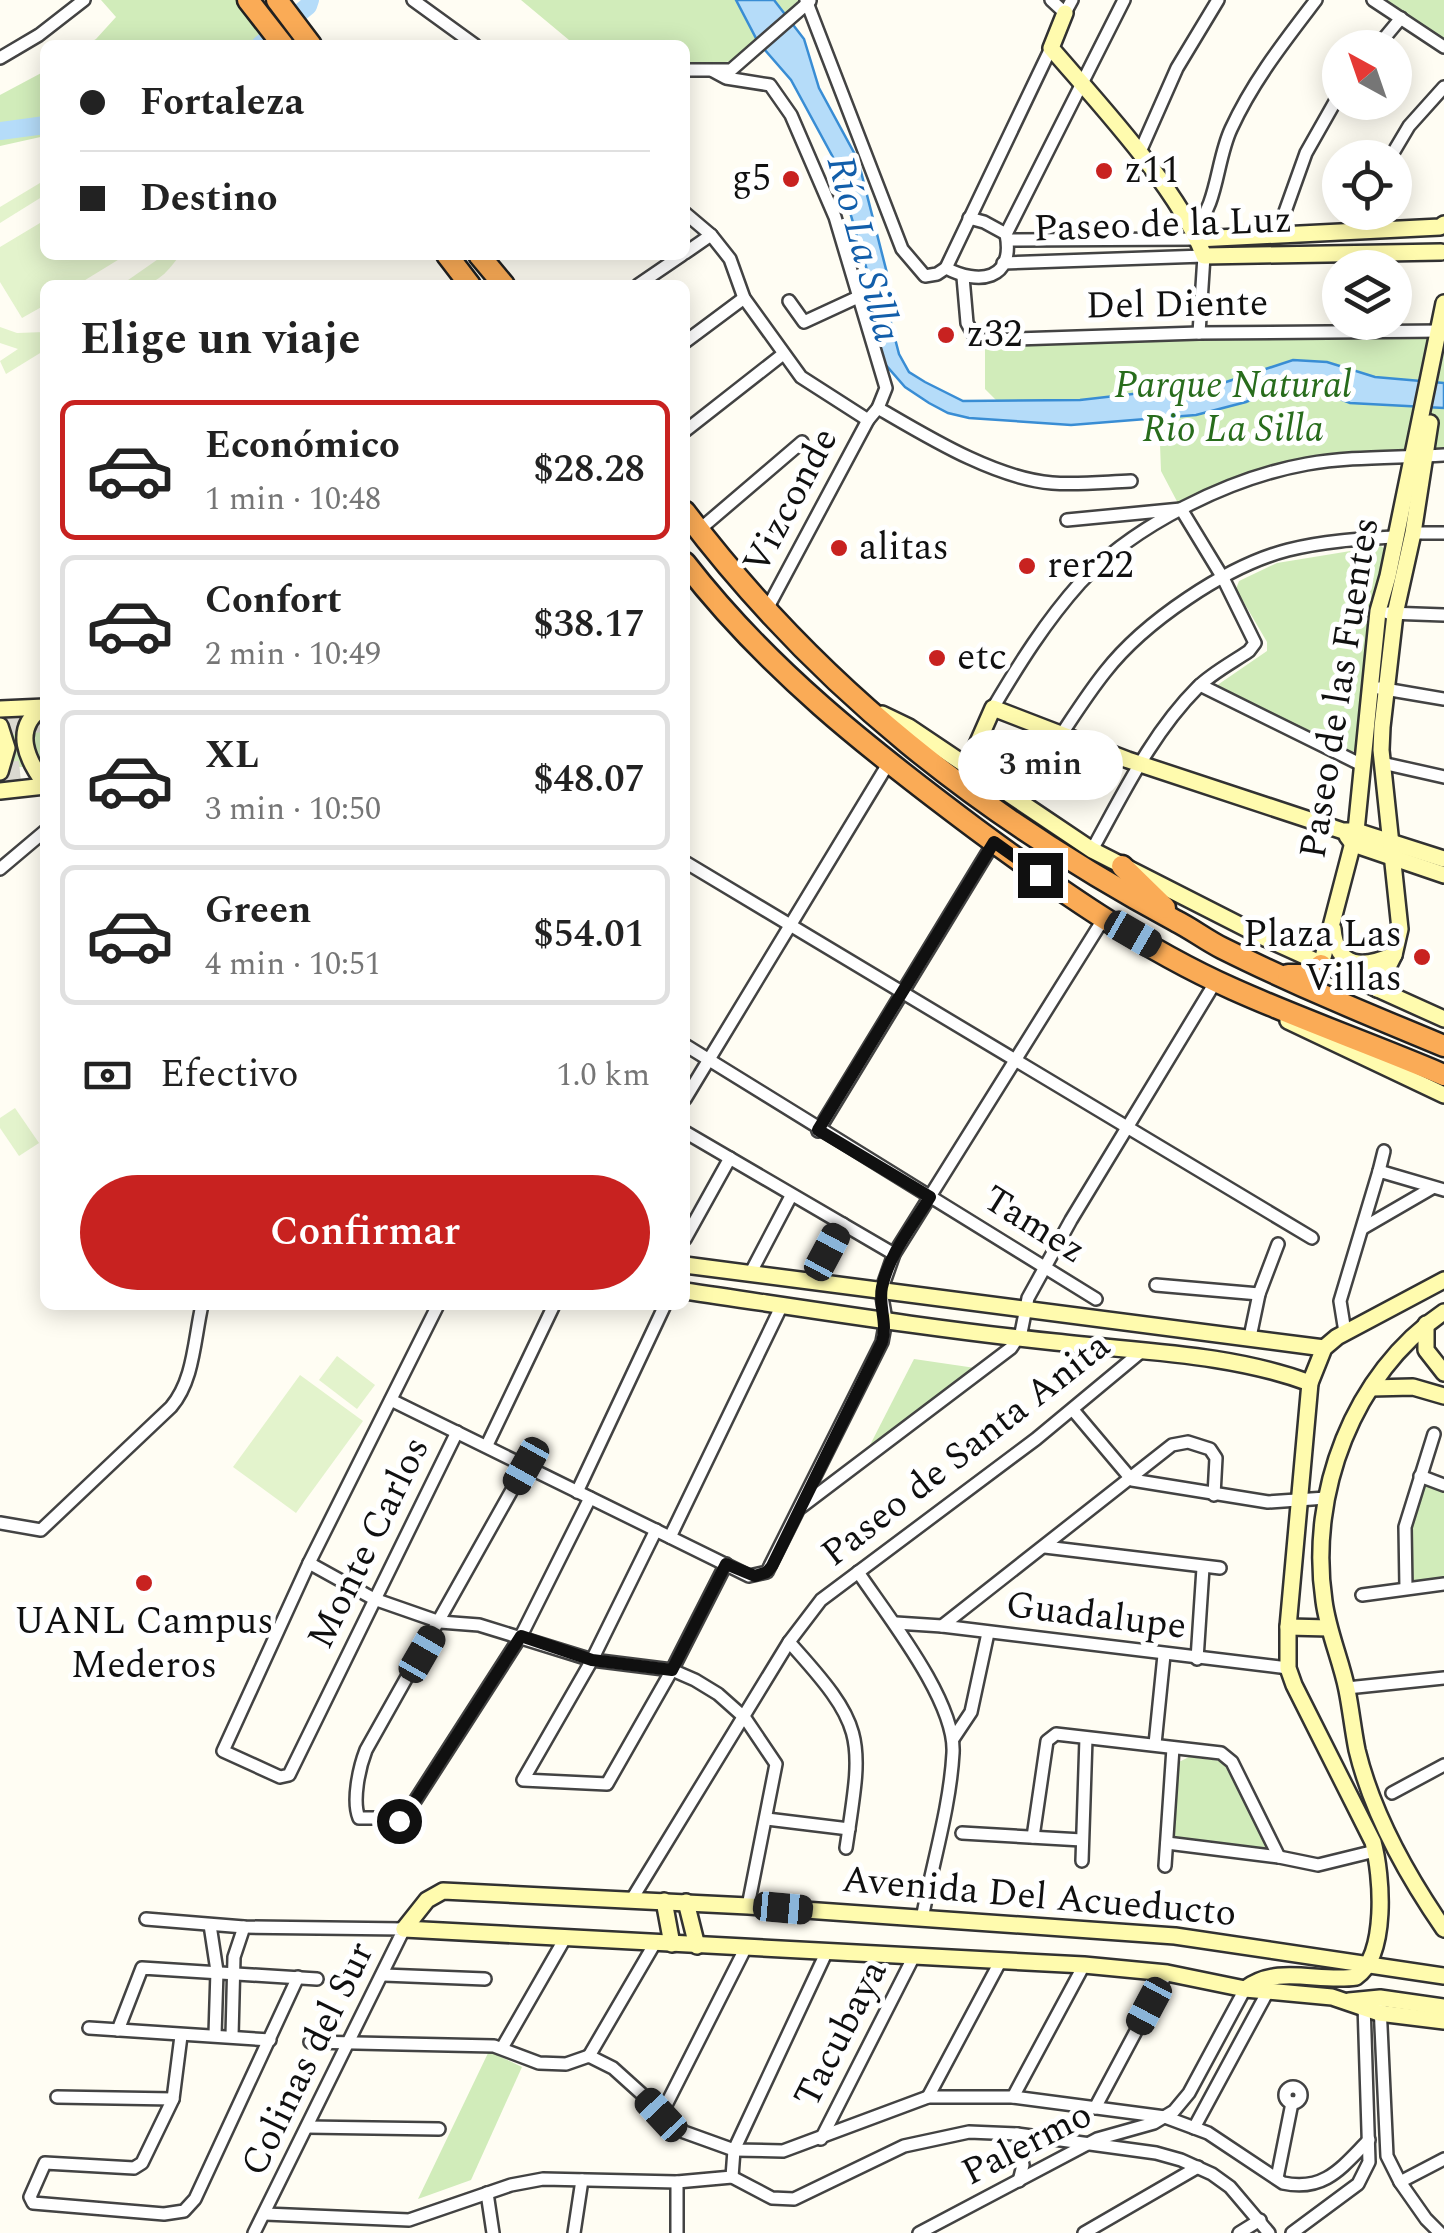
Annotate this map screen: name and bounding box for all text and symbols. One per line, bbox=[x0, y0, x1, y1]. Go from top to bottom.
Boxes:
north arrow bbox=[1322, 30, 1412, 120]
map controls bbox=[1322, 30, 1412, 340]
text: Fortaleza bbox=[140, 74, 304, 132]
button: locate bbox=[1322, 140, 1412, 230]
place label: z11 bbox=[1124, 142, 1180, 200]
water label: Río La Silla bbox=[809, 149, 917, 349]
place label: g5 bbox=[731, 150, 771, 208]
marker: z11 bbox=[1093, 160, 1115, 182]
marker: g5 bbox=[780, 168, 802, 190]
text: Destino bbox=[140, 170, 278, 228]
street label: Paseo de la Luz bbox=[1033, 191, 1293, 259]
button: layers bbox=[1322, 250, 1412, 340]
street label: Del Diente bbox=[1085, 274, 1269, 336]
text: Elige un viaje bbox=[80, 305, 361, 374]
place label: z32 bbox=[966, 306, 1022, 364]
marker: z32 bbox=[935, 324, 957, 346]
park label: Parque Natural Rio La Silla bbox=[1114, 357, 1352, 459]
text: Económico bbox=[205, 417, 400, 475]
street label: Vizconde bbox=[728, 417, 854, 585]
icon: car bbox=[85, 425, 175, 515]
text: $28.28 bbox=[533, 441, 645, 499]
text: 1 min · 10:48 bbox=[205, 475, 381, 524]
street label: Paseo de las Fuentes bbox=[1284, 513, 1396, 863]
place label: alitas bbox=[859, 519, 949, 577]
marker: alitas bbox=[828, 537, 850, 559]
place label: rer22 bbox=[1047, 537, 1134, 595]
marker: rer22 bbox=[1016, 555, 1038, 577]
text: Confort bbox=[205, 572, 342, 630]
icon: car bbox=[85, 580, 175, 670]
text: $38.17 bbox=[533, 596, 645, 654]
place label: etc bbox=[957, 629, 1007, 687]
text: 2 min · 10:49 bbox=[205, 630, 381, 679]
marker: etc bbox=[926, 647, 948, 669]
text: XL bbox=[205, 727, 259, 785]
callout: 3 min bbox=[958, 730, 1122, 800]
icon: car bbox=[85, 735, 175, 825]
text: 3 min bbox=[999, 740, 1082, 789]
text: $48.07 bbox=[533, 751, 645, 809]
text: 3 min · 10:50 bbox=[205, 785, 381, 834]
route end bbox=[1018, 853, 1063, 898]
text: Green bbox=[205, 882, 312, 940]
icon: car bbox=[85, 890, 175, 980]
text: $54.01 bbox=[533, 906, 645, 964]
car bbox=[1100, 906, 1166, 962]
place label: Plaza Las Villas bbox=[1243, 906, 1402, 1008]
text: 4 min · 10:51 bbox=[205, 940, 381, 989]
marker: Plaza Las Villas bbox=[1411, 946, 1433, 968]
text: Efectivo bbox=[160, 1046, 298, 1104]
icon: cash bbox=[80, 1048, 135, 1103]
text: 1.0 km bbox=[557, 1051, 650, 1100]
street label: Tamez bbox=[971, 1171, 1097, 1279]
button: Confirmar bbox=[80, 1175, 650, 1290]
car bbox=[800, 1218, 854, 1286]
street label: Paseo de Santa Anita bbox=[809, 1318, 1123, 1582]
street label: Monte Carlos bbox=[293, 1427, 445, 1659]
car bbox=[498, 1432, 554, 1500]
marker: UANL Campus Mederos bbox=[133, 1572, 155, 1594]
street label: Guadalupe bbox=[1002, 1576, 1190, 1656]
place label: UANL Campus Mederos bbox=[14, 1593, 274, 1695]
car bbox=[394, 1621, 450, 1687]
route start bbox=[377, 1799, 422, 1844]
street label: Avenida Del Acueducto bbox=[839, 1851, 1239, 1943]
car bbox=[752, 1890, 814, 1926]
street label: Colinas del Sur bbox=[226, 1932, 390, 2186]
street label: Tacubaya bbox=[779, 1950, 903, 2118]
car bbox=[1122, 1972, 1176, 2040]
car bbox=[630, 2083, 692, 2147]
street label: Palermo bbox=[952, 2086, 1102, 2202]

